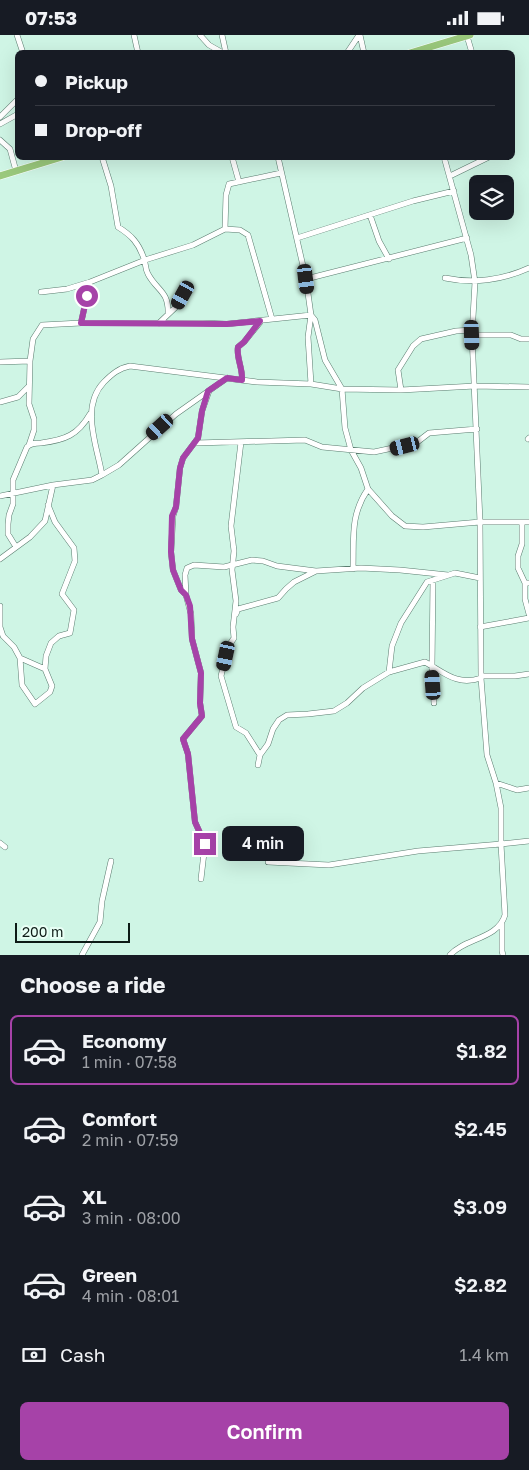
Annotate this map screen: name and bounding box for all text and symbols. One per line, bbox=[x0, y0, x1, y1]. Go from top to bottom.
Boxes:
text: 07:53 bbox=[25, 6, 77, 29]
text: Pickup bbox=[65, 70, 128, 93]
text: Drop-off bbox=[65, 118, 142, 141]
map controls bbox=[469, 175, 514, 220]
button: layers bbox=[469, 175, 514, 220]
car bbox=[296, 263, 315, 295]
car bbox=[169, 278, 196, 312]
route start bbox=[76, 285, 98, 307]
car bbox=[463, 320, 480, 350]
car bbox=[143, 411, 176, 443]
car bbox=[388, 435, 421, 457]
car bbox=[215, 640, 236, 672]
car bbox=[424, 670, 441, 700]
callout: 4 min bbox=[222, 827, 305, 861]
route end bbox=[194, 833, 216, 855]
text: 4 min bbox=[242, 833, 284, 853]
scale bar bbox=[15, 920, 130, 943]
text: 200 m bbox=[22, 923, 63, 940]
text: Choose a ride bbox=[20, 971, 166, 998]
icon: car bbox=[22, 1028, 67, 1073]
text: Economy bbox=[82, 1029, 167, 1052]
text: $1.82 bbox=[456, 1039, 507, 1062]
text: 1 min · 07:58 bbox=[82, 1052, 177, 1072]
icon: car bbox=[22, 1106, 67, 1151]
text: Comfort bbox=[82, 1107, 157, 1130]
text: $2.45 bbox=[454, 1117, 507, 1140]
text: 2 min · 07:59 bbox=[82, 1130, 179, 1150]
icon: car bbox=[22, 1184, 67, 1229]
text: XL bbox=[82, 1185, 107, 1208]
text: $3.09 bbox=[453, 1195, 507, 1218]
text: 3 min · 08:00 bbox=[82, 1208, 181, 1228]
icon: car bbox=[22, 1262, 67, 1307]
text: Green bbox=[82, 1263, 137, 1286]
text: $2.82 bbox=[454, 1273, 507, 1296]
text: 4 min · 08:01 bbox=[82, 1286, 179, 1306]
icon: cash bbox=[20, 1341, 48, 1369]
text: Cash bbox=[60, 1343, 105, 1366]
text: 1.4 km bbox=[459, 1345, 509, 1365]
button: Confirm bbox=[20, 1402, 509, 1460]

